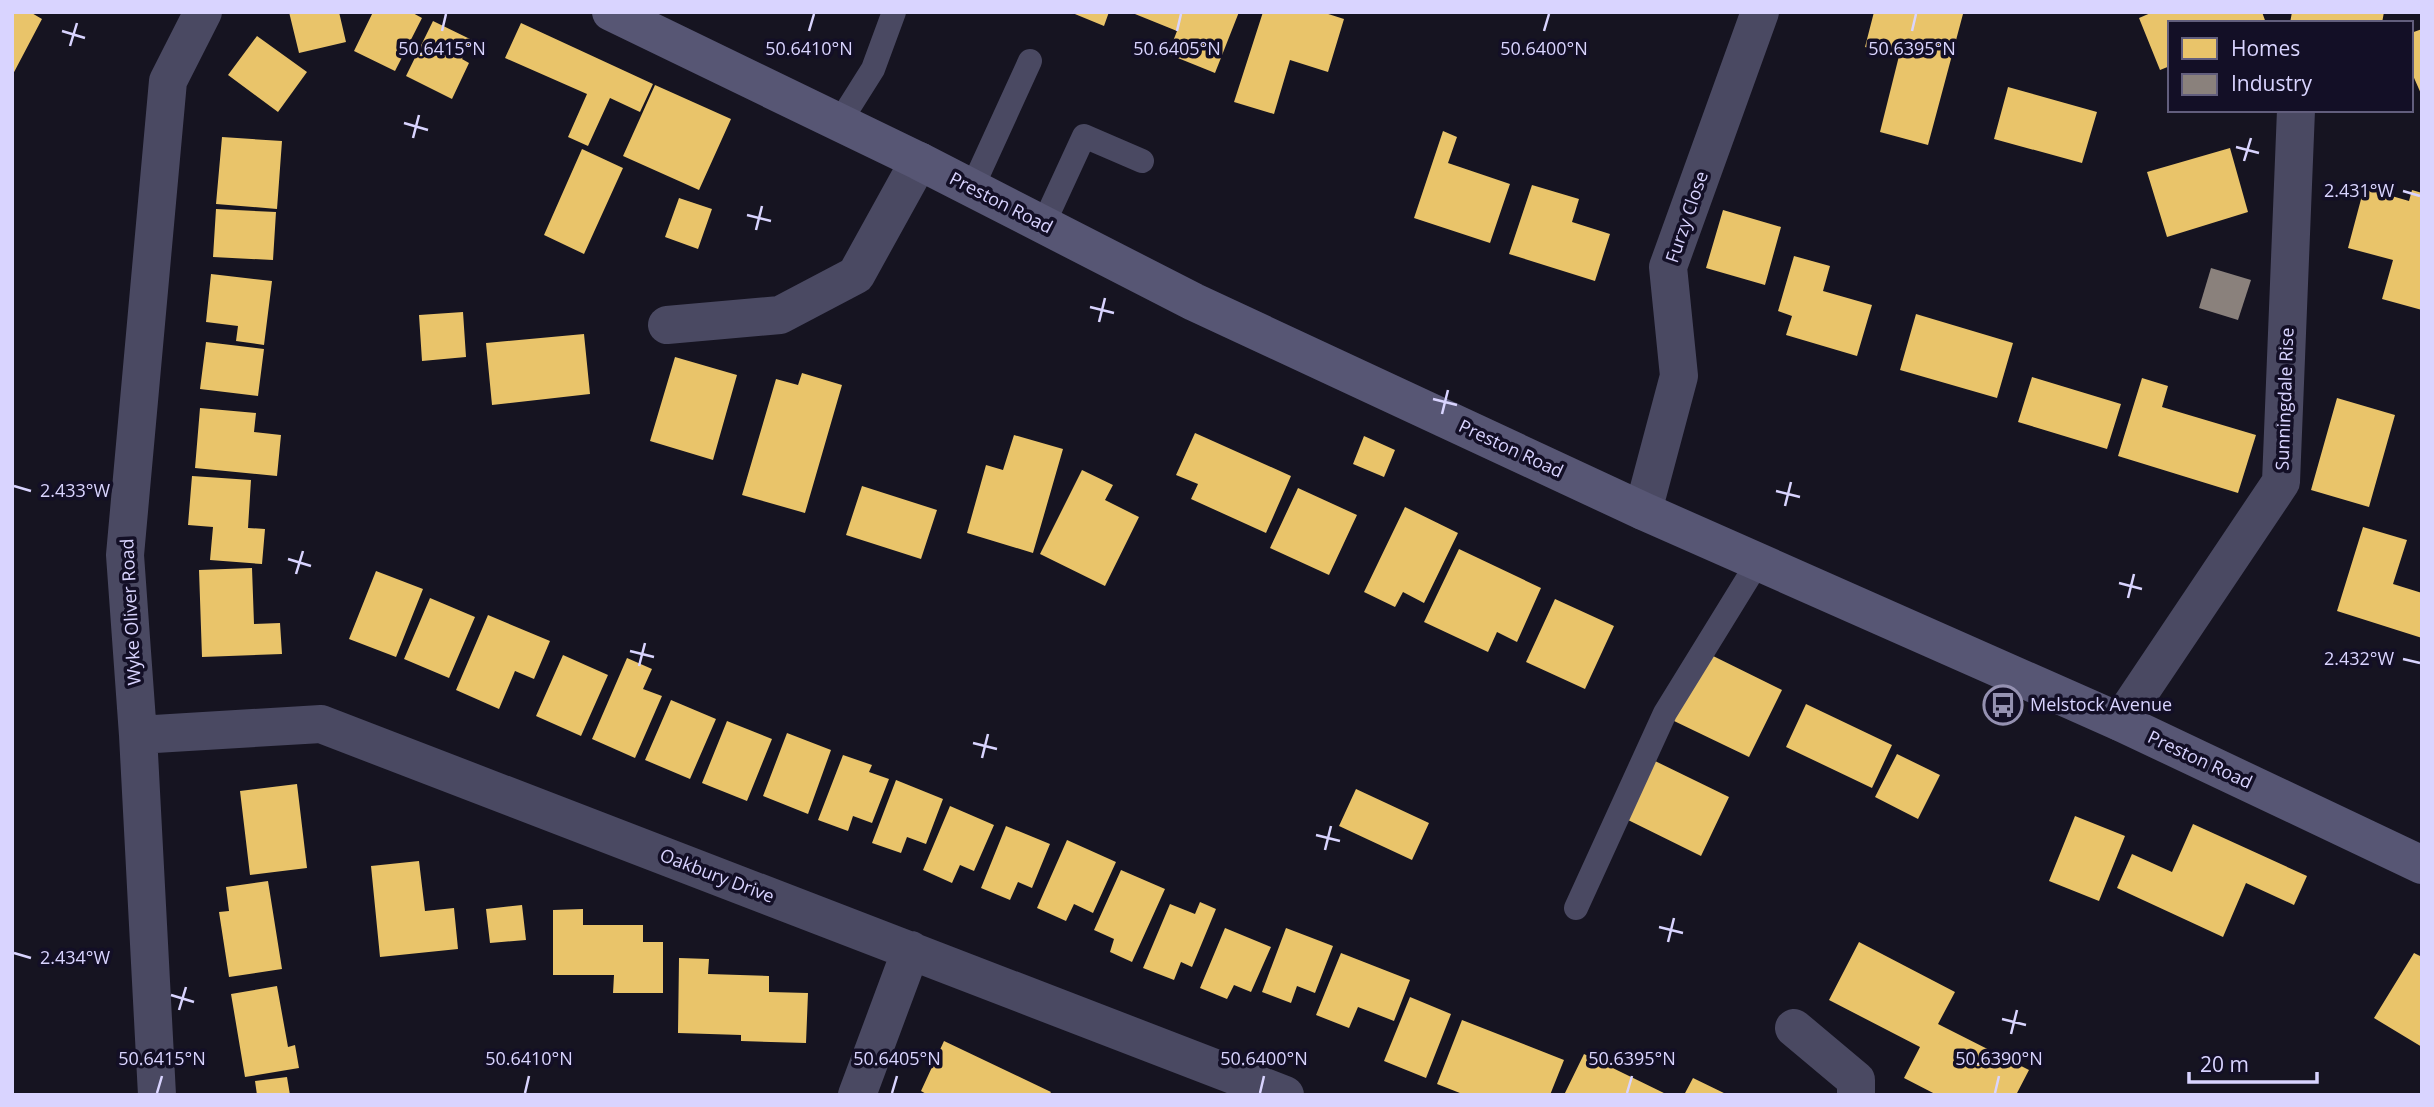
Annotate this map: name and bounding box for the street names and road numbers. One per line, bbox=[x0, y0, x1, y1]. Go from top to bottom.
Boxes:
street label: Preston Road bbox=[946, 166, 1057, 238]
street label: Furzy Close bbox=[1659, 168, 1713, 266]
street label: Sunningdale Rise bbox=[2270, 327, 2298, 471]
street label: Preston Road bbox=[1455, 413, 1568, 483]
street label: Wyke Oliver Road bbox=[114, 538, 146, 686]
street label: Preston Road bbox=[2144, 724, 2257, 794]
street label: Oakbury Drive bbox=[657, 842, 778, 908]

